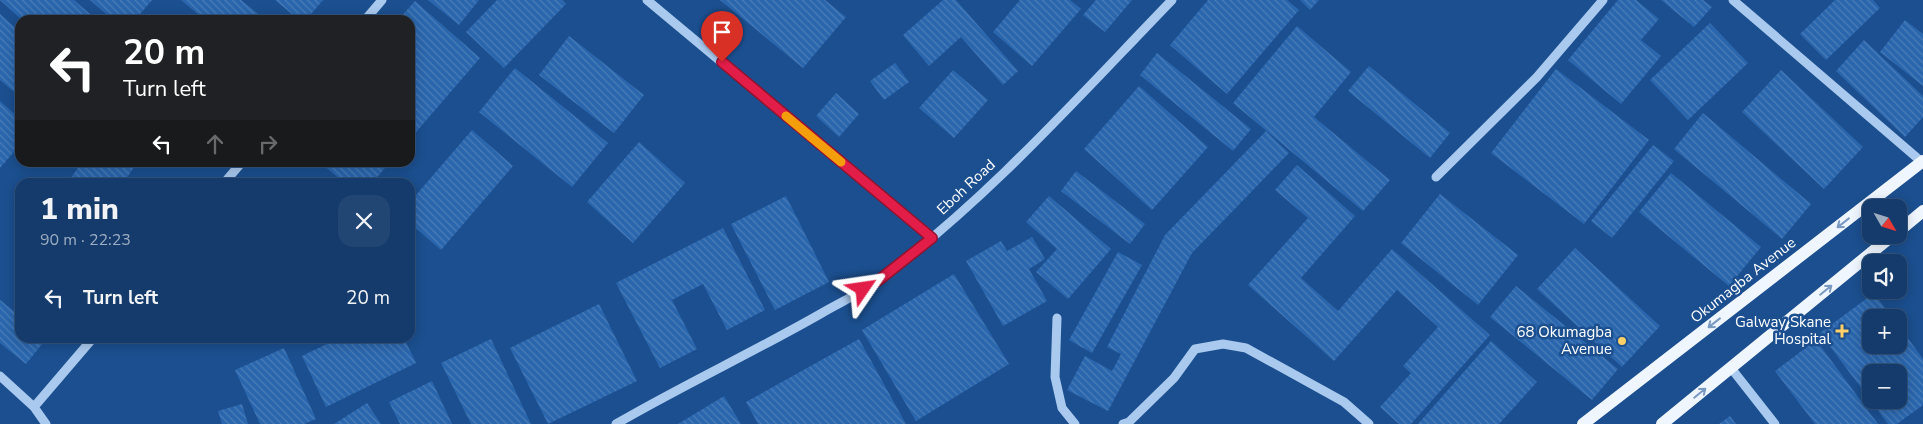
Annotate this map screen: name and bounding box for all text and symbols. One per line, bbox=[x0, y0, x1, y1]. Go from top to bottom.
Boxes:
pin bbox=[701, 11, 743, 62]
icon: arrive bbox=[708, 18, 736, 46]
text: 20 m bbox=[123, 29, 205, 76]
icon: left bbox=[40, 35, 105, 100]
text: Turn left bbox=[123, 74, 206, 104]
icon: left bbox=[148, 130, 176, 158]
icon: ahead bbox=[201, 130, 229, 158]
icon: right bbox=[254, 130, 282, 158]
street label: Eboh Road bbox=[932, 155, 1000, 219]
text: 1 min bbox=[40, 189, 119, 230]
button: close bbox=[338, 195, 390, 247]
north arrow bbox=[1862, 199, 1908, 244]
map controls bbox=[1862, 199, 1907, 409]
one-way arrow bbox=[1836, 218, 1850, 228]
text: 90 m · 22:23 bbox=[40, 229, 131, 251]
street label: Okumagba Avenue bbox=[1686, 233, 1800, 327]
button: sound bbox=[1862, 254, 1907, 299]
position arrow bbox=[836, 262, 888, 314]
icon: left bbox=[40, 284, 68, 312]
text: Turn left bbox=[83, 285, 158, 311]
text: 20 m bbox=[346, 285, 390, 311]
one-way arrow bbox=[1819, 285, 1832, 296]
button: + bbox=[1862, 309, 1907, 354]
place label: Galway Skane Hospital bbox=[1735, 312, 1832, 349]
one-way arrow bbox=[1708, 317, 1721, 328]
place label: 68 Okumagba Avenue bbox=[1516, 322, 1612, 359]
marker: Galway Skane Hospital bbox=[1835, 324, 1849, 338]
marker: 68 Okumagba Avenue bbox=[1616, 335, 1628, 347]
button: − bbox=[1862, 364, 1907, 409]
one-way arrow bbox=[1693, 388, 1706, 399]

